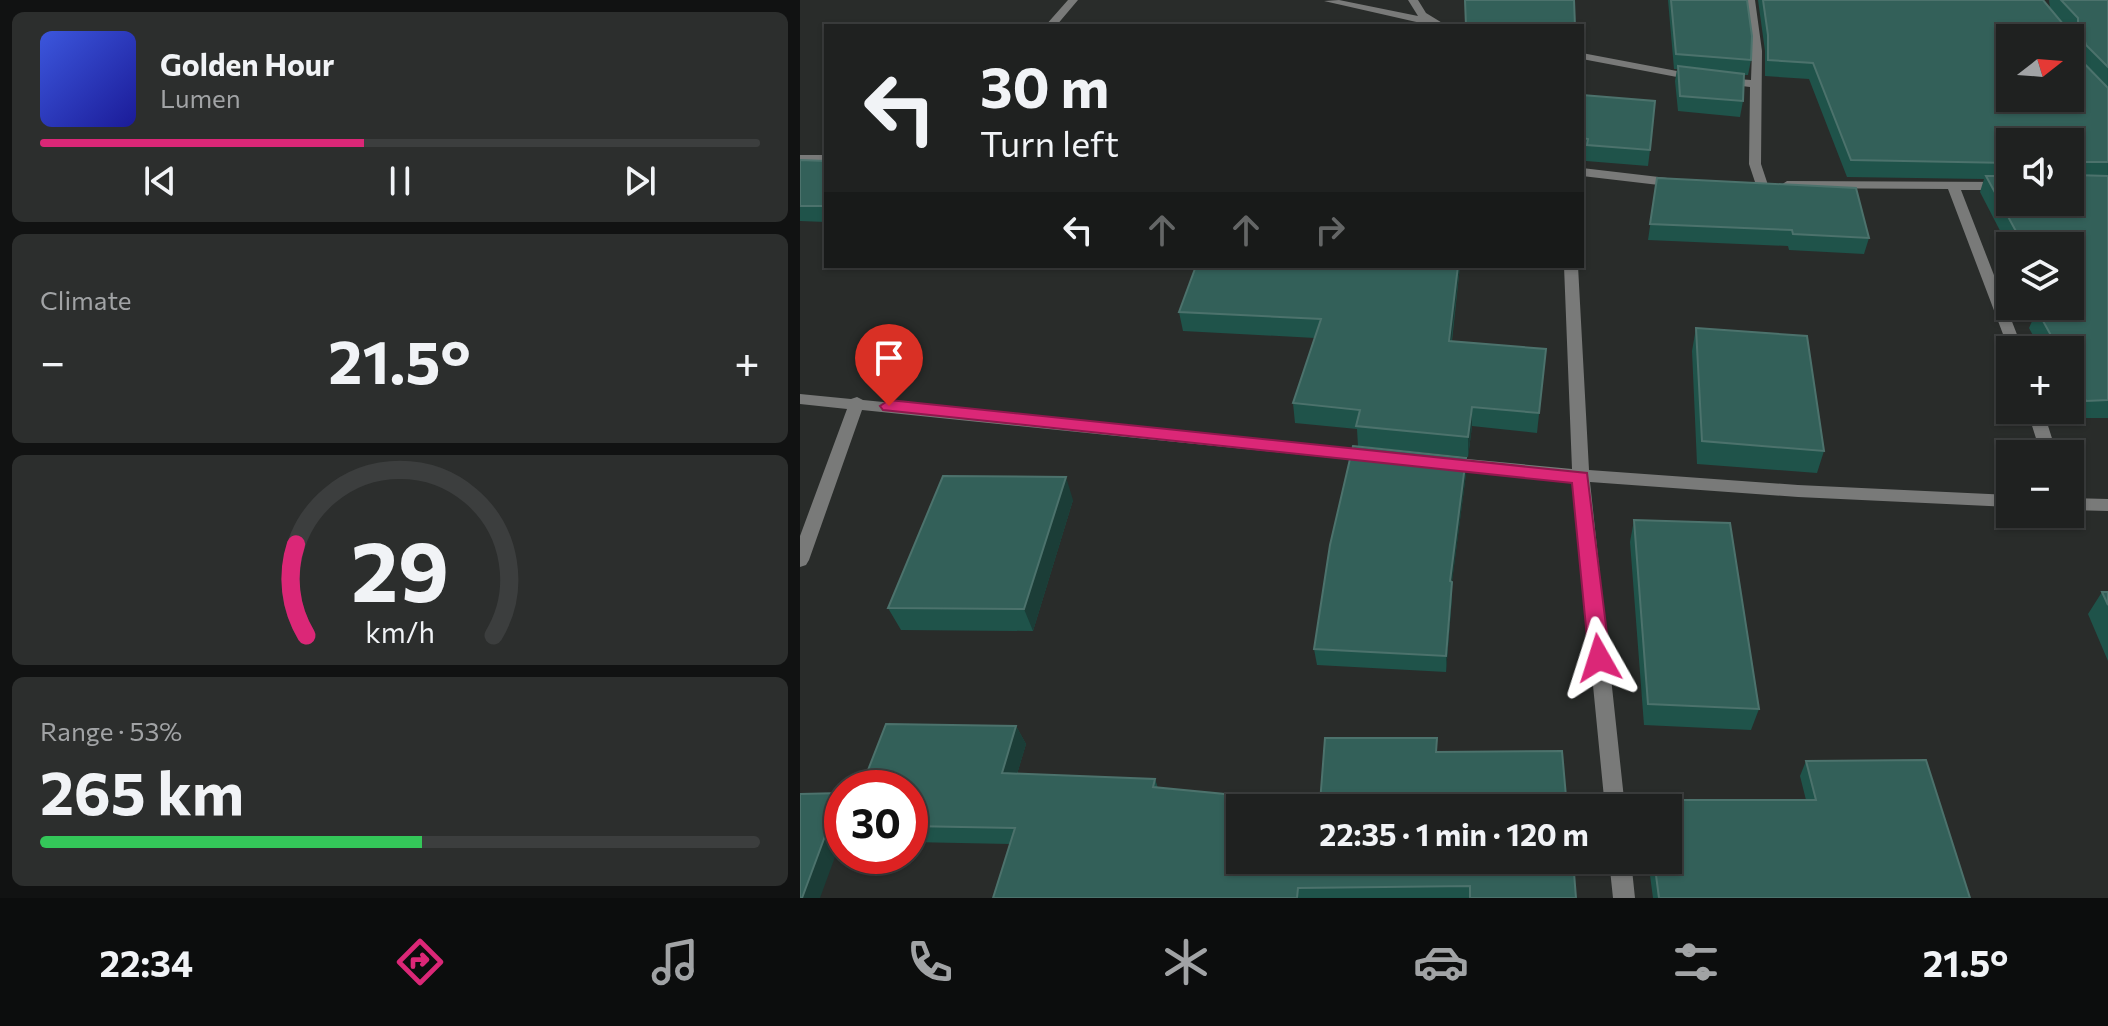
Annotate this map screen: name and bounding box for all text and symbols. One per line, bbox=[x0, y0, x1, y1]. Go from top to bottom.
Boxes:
north arrow bbox=[1996, 24, 2084, 112]
map controls bbox=[1996, 24, 2084, 528]
text: Golden Hour bbox=[160, 45, 334, 82]
text: 30 m bbox=[980, 51, 1109, 120]
icon: left bbox=[848, 56, 952, 160]
text: Lumen bbox=[160, 82, 241, 113]
text: Turn left bbox=[980, 120, 1119, 164]
button: sound bbox=[1996, 128, 2084, 216]
icon: previous bbox=[138, 159, 182, 203]
icon: pause bbox=[378, 159, 422, 203]
icon: next bbox=[618, 159, 662, 203]
icon: left bbox=[1056, 208, 1100, 252]
icon: ahead bbox=[1140, 208, 1184, 252]
icon: ahead bbox=[1224, 208, 1268, 252]
icon: right bbox=[1308, 208, 1352, 252]
button: layers bbox=[1996, 232, 2084, 320]
text: Climate bbox=[40, 284, 132, 315]
text: 21.5° bbox=[328, 323, 471, 396]
pin bbox=[855, 324, 923, 406]
text: − bbox=[40, 333, 65, 387]
text: + bbox=[734, 333, 760, 387]
icon: arrive bbox=[867, 336, 911, 380]
button: + bbox=[1996, 336, 2084, 424]
button: − bbox=[1996, 440, 2084, 528]
text: 29 bbox=[351, 516, 449, 618]
text: km/h bbox=[365, 614, 435, 649]
position arrow bbox=[1557, 616, 1641, 700]
text: Range · 53% bbox=[40, 715, 182, 746]
text: 265 km bbox=[40, 754, 244, 827]
speed limit sign: 30 bbox=[824, 770, 928, 874]
text: 22:35 · 1 min · 120 m bbox=[1319, 815, 1589, 852]
icon: directions bbox=[392, 934, 448, 990]
icon: music bbox=[647, 934, 703, 990]
icon: phone bbox=[902, 934, 958, 990]
icon: climate bbox=[1158, 934, 1214, 990]
icon: car bbox=[1413, 934, 1469, 990]
icon: filters bbox=[1668, 934, 1724, 990]
text: 22:34 bbox=[100, 940, 193, 984]
text: 21.5° bbox=[1923, 940, 2008, 984]

